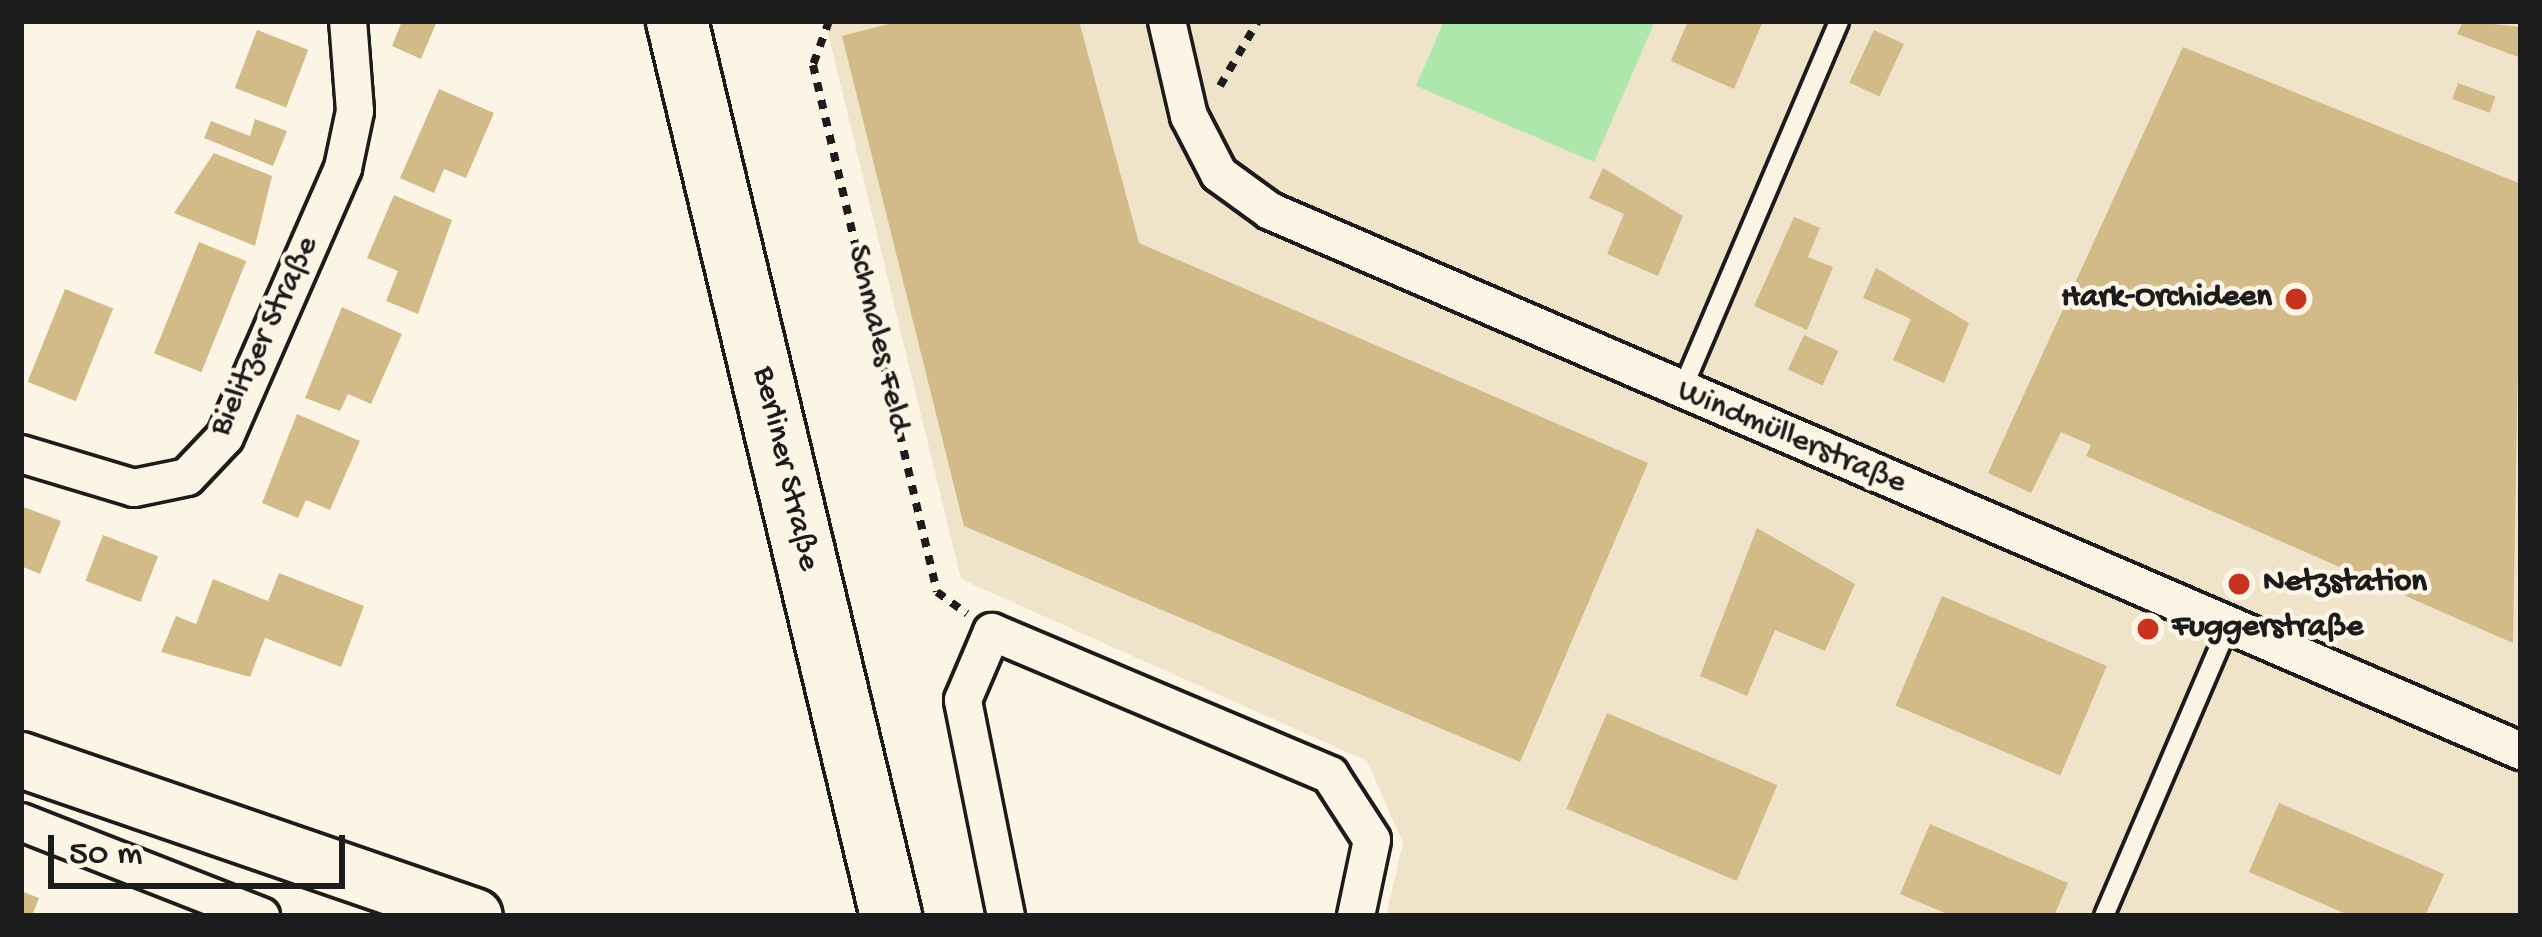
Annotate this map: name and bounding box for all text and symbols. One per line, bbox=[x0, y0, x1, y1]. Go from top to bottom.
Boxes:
street label: Bielitzer Straße bbox=[202, 231, 330, 443]
street label: Schmales Feld bbox=[836, 242, 918, 436]
place label: Hark-Orchideen bbox=[2061, 279, 2272, 319]
marker: Hark-Orchideen bbox=[2283, 286, 2309, 312]
street label: Berliner Straße bbox=[741, 363, 827, 575]
street label: Windmüllerstraße bbox=[1670, 373, 1912, 505]
place label: Netzstation bbox=[2263, 564, 2427, 604]
marker: Netzstation bbox=[2226, 571, 2252, 597]
place label: Fuggerstraße bbox=[2172, 609, 2363, 649]
marker: Fuggerstraße bbox=[2135, 616, 2161, 642]
scale bar bbox=[54, 811, 351, 885]
text: 50 m bbox=[69, 834, 142, 877]

